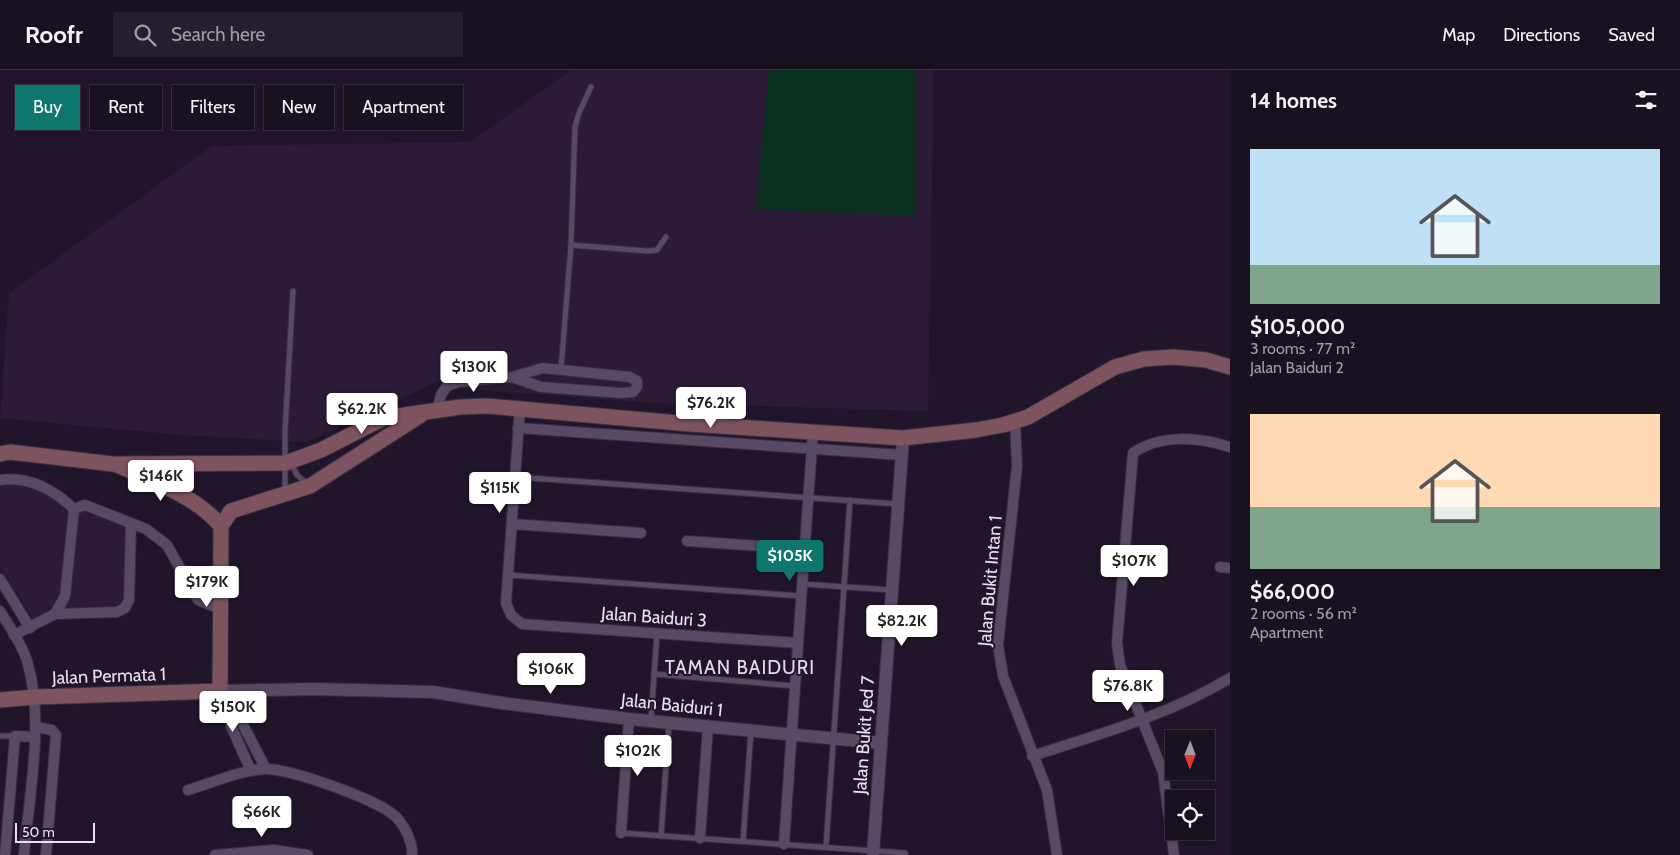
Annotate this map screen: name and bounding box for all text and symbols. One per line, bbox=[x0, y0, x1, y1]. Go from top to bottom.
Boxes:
search box bbox=[113, 12, 463, 57]
text: Roofr bbox=[25, 20, 83, 49]
icon: search bbox=[131, 21, 159, 49]
text: Search here bbox=[171, 23, 265, 46]
text: Map bbox=[1442, 24, 1475, 46]
text: Directions bbox=[1503, 24, 1580, 46]
text: Saved bbox=[1608, 24, 1655, 46]
chip: Buy bbox=[15, 85, 80, 130]
chip: Rent bbox=[90, 85, 162, 130]
chip: Filters bbox=[172, 85, 254, 130]
chip: New bbox=[264, 85, 334, 130]
chip: Apartment bbox=[344, 85, 463, 130]
icon: filters bbox=[1632, 86, 1660, 114]
text: 14 homes bbox=[1250, 88, 1337, 113]
icon: home bbox=[1410, 181, 1500, 271]
text: $105,000 bbox=[1250, 314, 1345, 339]
text: 3 rooms · 77 m² bbox=[1250, 339, 1355, 358]
pin: $130K bbox=[439, 350, 509, 393]
text: $130K bbox=[451, 357, 497, 376]
text: Jalan Baiduri 2 bbox=[1250, 358, 1344, 377]
pin: $76.2K bbox=[670, 386, 752, 429]
pin: $62.2K bbox=[321, 392, 403, 435]
text: $76.2K bbox=[687, 393, 735, 412]
text: $62.2K bbox=[338, 399, 386, 418]
icon: home bbox=[1410, 446, 1500, 536]
pin: $146K bbox=[126, 460, 196, 502]
text: $146K bbox=[139, 466, 183, 485]
pin: $115K bbox=[465, 472, 535, 514]
text: $115K bbox=[480, 478, 520, 497]
street label: Jalan Bukit Intan 1 bbox=[973, 515, 1007, 648]
pin: $105K bbox=[755, 540, 825, 582]
pin: $107K bbox=[1099, 544, 1169, 587]
text: $105K bbox=[767, 546, 813, 565]
text: $107K bbox=[1112, 551, 1156, 570]
pin: $179K bbox=[172, 566, 242, 608]
text: $179K bbox=[186, 572, 228, 591]
text: $66,000 bbox=[1250, 579, 1335, 604]
street label: Jalan Baiduri 3 bbox=[599, 602, 708, 632]
pin: $82.2K bbox=[861, 604, 943, 647]
text: 2 rooms · 56 m² bbox=[1250, 604, 1357, 623]
text: $82.2K bbox=[877, 611, 927, 630]
text: Apartment bbox=[1250, 623, 1323, 642]
pin: $106K bbox=[516, 652, 586, 695]
district label: TAMAN BAIDURI bbox=[665, 656, 815, 679]
text: $106K bbox=[528, 659, 574, 678]
street label: Jalan Permata 1 bbox=[51, 663, 166, 689]
pin: $76.8K bbox=[1087, 670, 1169, 712]
street label: Jalan Bukit Jed 7 bbox=[849, 675, 879, 796]
text: $76.8K bbox=[1103, 676, 1153, 695]
street label: Jalan Baiduri 1 bbox=[619, 689, 724, 721]
pin: $150K bbox=[198, 690, 268, 733]
text: $150K bbox=[210, 697, 256, 716]
north arrow bbox=[1165, 730, 1215, 780]
map controls bbox=[1165, 730, 1215, 840]
pin: $102K bbox=[603, 734, 673, 777]
text: $102K bbox=[616, 741, 660, 760]
button: locate bbox=[1165, 790, 1215, 840]
pin: $66K bbox=[232, 796, 292, 838]
text: $66K bbox=[243, 802, 281, 821]
scale bar bbox=[15, 820, 95, 843]
text: 50 m bbox=[22, 823, 55, 841]

